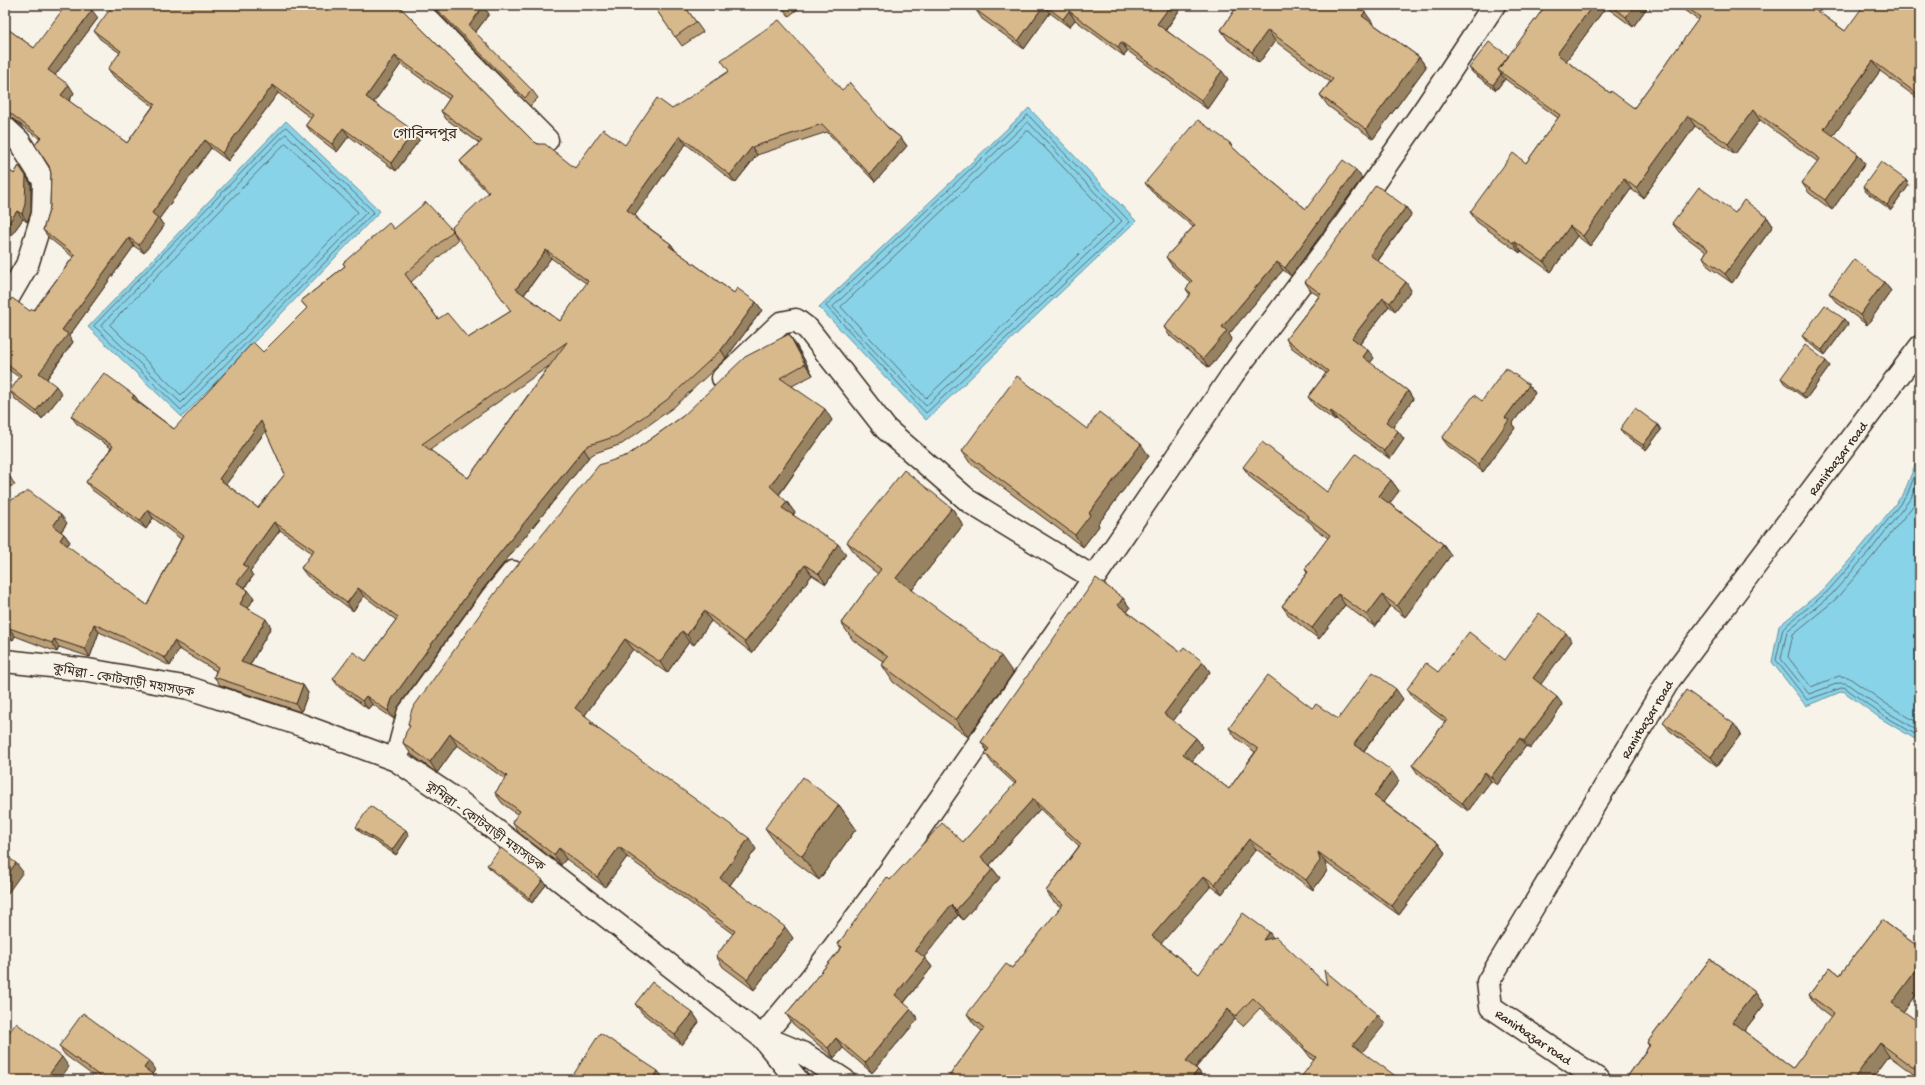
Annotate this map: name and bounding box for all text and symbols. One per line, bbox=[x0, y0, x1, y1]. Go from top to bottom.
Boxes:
district label: গোবিন্দপুর bbox=[393, 125, 458, 144]
street label: Ranirbazar road bbox=[1806, 419, 1872, 499]
street label: কুমিল্লা - কোটবাড়ী মহাসড়ক bbox=[51, 659, 196, 701]
street label: Ranirbazar road bbox=[1619, 677, 1678, 762]
street label: কুমিল্লা - কোটবাড়ী মহাসড়ক bbox=[421, 777, 548, 875]
street label: Ranirbazar road bbox=[1492, 1007, 1575, 1070]

